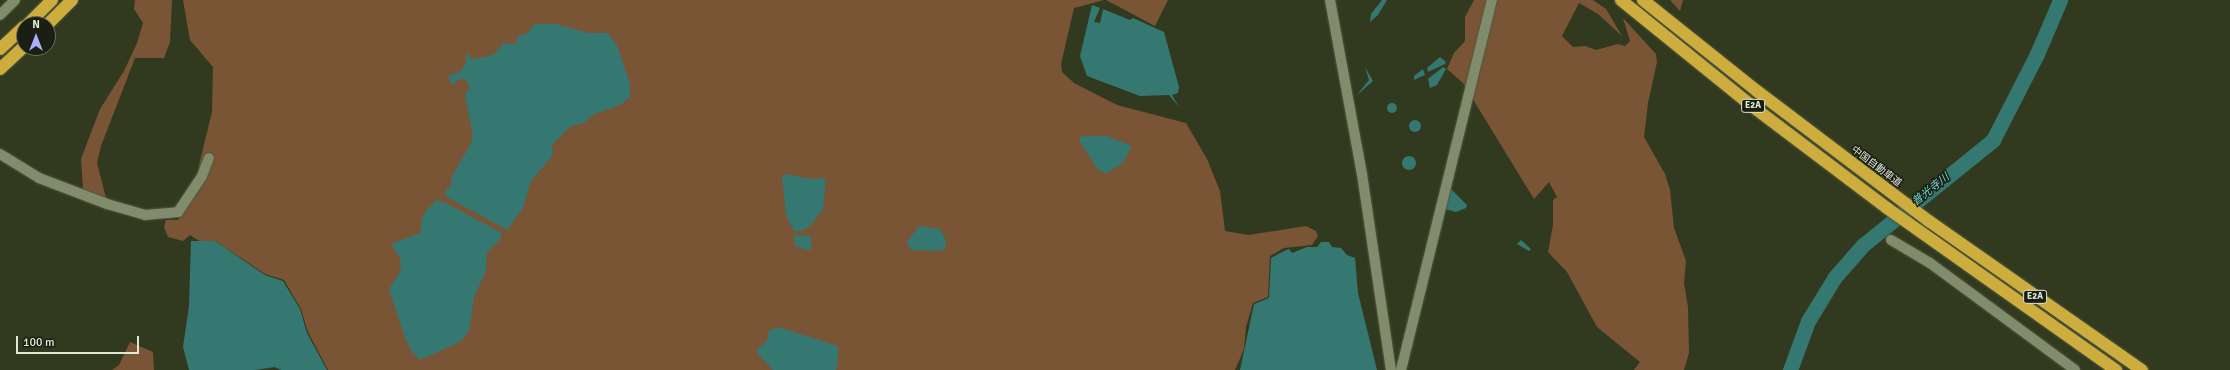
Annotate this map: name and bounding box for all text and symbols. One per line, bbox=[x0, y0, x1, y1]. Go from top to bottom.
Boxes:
north arrow bbox=[16, 16, 56, 56]
text: N bbox=[32, 18, 40, 31]
road number: E2A bbox=[1741, 99, 1765, 113]
street label: 中国自動車道 bbox=[1848, 144, 1904, 190]
water label: 普光寺川 bbox=[1910, 171, 1952, 209]
road number: E2A bbox=[2023, 290, 2047, 304]
scale bar bbox=[18, 328, 141, 354]
text: 100 m bbox=[23, 335, 55, 350]

